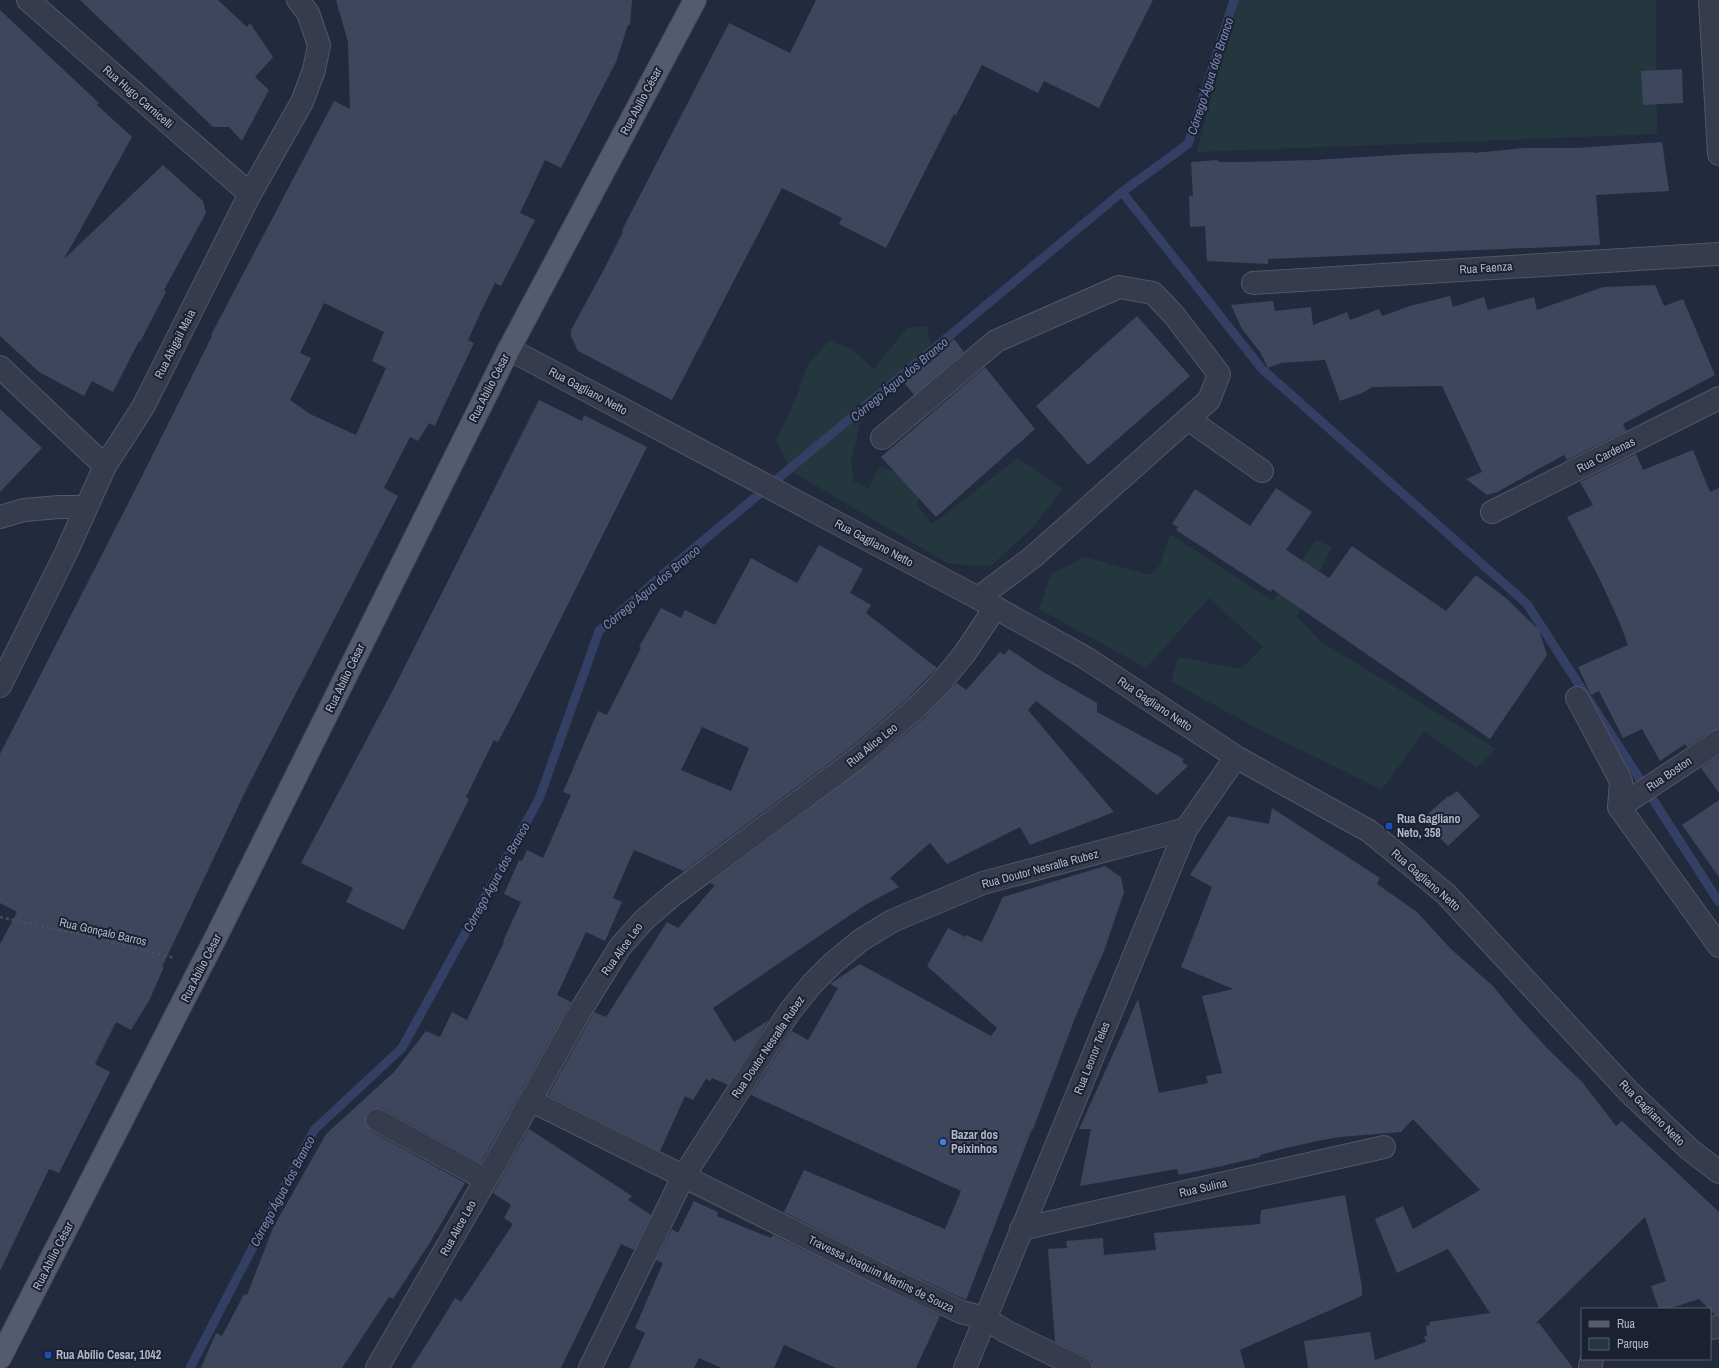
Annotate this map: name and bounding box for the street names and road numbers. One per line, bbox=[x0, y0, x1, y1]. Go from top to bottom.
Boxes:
street label: Rua Hugo Carnicelli bbox=[99, 62, 177, 132]
street label: Rua Abílio César bbox=[616, 64, 666, 138]
street label: Rua Faenza bbox=[1459, 258, 1514, 278]
street label: Rua Abigail Maia bbox=[151, 306, 200, 381]
street label: Rua Abílio César bbox=[465, 351, 513, 425]
street label: Rua Gagliano Netto bbox=[546, 364, 630, 418]
street label: Rua Cardenas bbox=[1574, 433, 1638, 477]
street label: Rua Gagliano Netto bbox=[832, 516, 916, 570]
street label: Rua Abílio César bbox=[322, 640, 369, 715]
street label: Rua Gagliano Netto bbox=[1114, 673, 1196, 735]
street label: Rua Alice Leo bbox=[843, 720, 901, 770]
street label: Rua Boston bbox=[1643, 753, 1695, 795]
street label: Rua Gagliano Netto bbox=[1388, 845, 1464, 915]
street label: Rua Doutor Nesralla Rubez bbox=[980, 846, 1100, 892]
street label: Rua Gonçalo Barros bbox=[58, 914, 148, 950]
street label: Rua Alice Leo bbox=[598, 920, 646, 978]
street label: Rua Abílio César bbox=[177, 931, 225, 1005]
street label: Rua Doutor Nesralla Rubez bbox=[728, 993, 808, 1101]
street label: Rua Leonor Teles bbox=[1070, 1019, 1114, 1097]
street label: Rua Gagliano Netto bbox=[1616, 1077, 1688, 1149]
street label: Rua Sulina bbox=[1177, 1175, 1229, 1201]
street label: Rua Alice Leo bbox=[436, 1197, 480, 1259]
street label: Rua Abílio César bbox=[29, 1219, 77, 1293]
street label: Travessa Joaquim Martins de Souza bbox=[805, 1232, 957, 1317]

